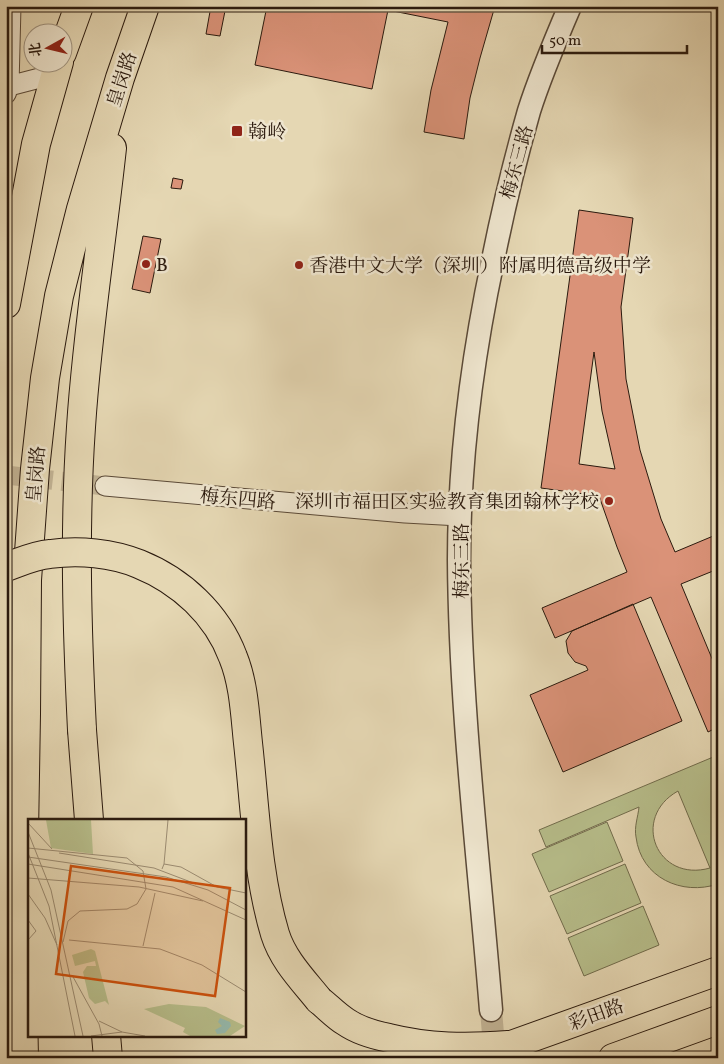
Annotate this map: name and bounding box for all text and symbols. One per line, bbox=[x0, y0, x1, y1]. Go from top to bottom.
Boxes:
north arrow bbox=[22, 22, 72, 72]
scale bar bbox=[542, 22, 686, 54]
text: 50 m bbox=[549, 31, 581, 52]
text: 北 bbox=[26, 41, 47, 58]
street label: 皇岗路 bbox=[102, 48, 144, 111]
place label: 翰岭 bbox=[248, 120, 286, 146]
street label: 梅东三路 bbox=[496, 122, 540, 203]
marker: 翰岭 bbox=[230, 124, 244, 138]
place label: B bbox=[156, 253, 168, 279]
place label: 香港中文大学（深圳）附属明德高级中学 bbox=[309, 254, 651, 280]
marker: B bbox=[140, 258, 152, 270]
marker: 香港中文大学（深圳）附属明德高级中学 bbox=[293, 259, 305, 271]
street label: 皇岗路 bbox=[22, 445, 52, 504]
street label: 梅东四路 bbox=[199, 484, 277, 516]
place label: 深圳市福田区实验教育集团翰林学校 bbox=[295, 490, 599, 516]
marker: 深圳市福田区实验教育集团翰林学校 bbox=[603, 495, 615, 507]
street label: 梅东三路 bbox=[450, 523, 476, 599]
inset map bbox=[28, 819, 245, 1036]
street label: 彩田路 bbox=[565, 994, 628, 1038]

